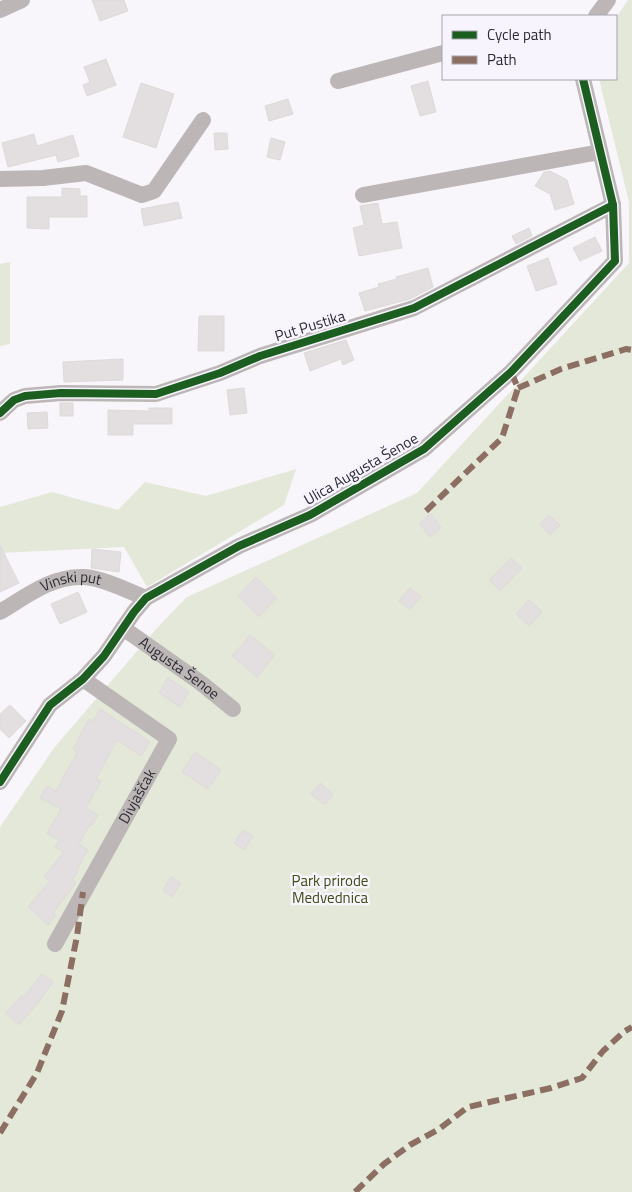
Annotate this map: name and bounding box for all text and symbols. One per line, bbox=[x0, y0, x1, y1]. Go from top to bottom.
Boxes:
legend bbox=[442, 15, 617, 80]
text: Cycle path bbox=[487, 23, 552, 46]
text: Path bbox=[487, 48, 517, 71]
street label: Put Pustika bbox=[272, 304, 348, 347]
street label: Ulica Augusta Šenoe bbox=[299, 426, 422, 511]
street label: Vinski put bbox=[36, 565, 105, 597]
street label: Augusta Šenoe bbox=[134, 631, 225, 705]
street label: Divjaščak bbox=[112, 765, 161, 828]
park label: Park prirode Medvednica bbox=[292, 869, 368, 909]

